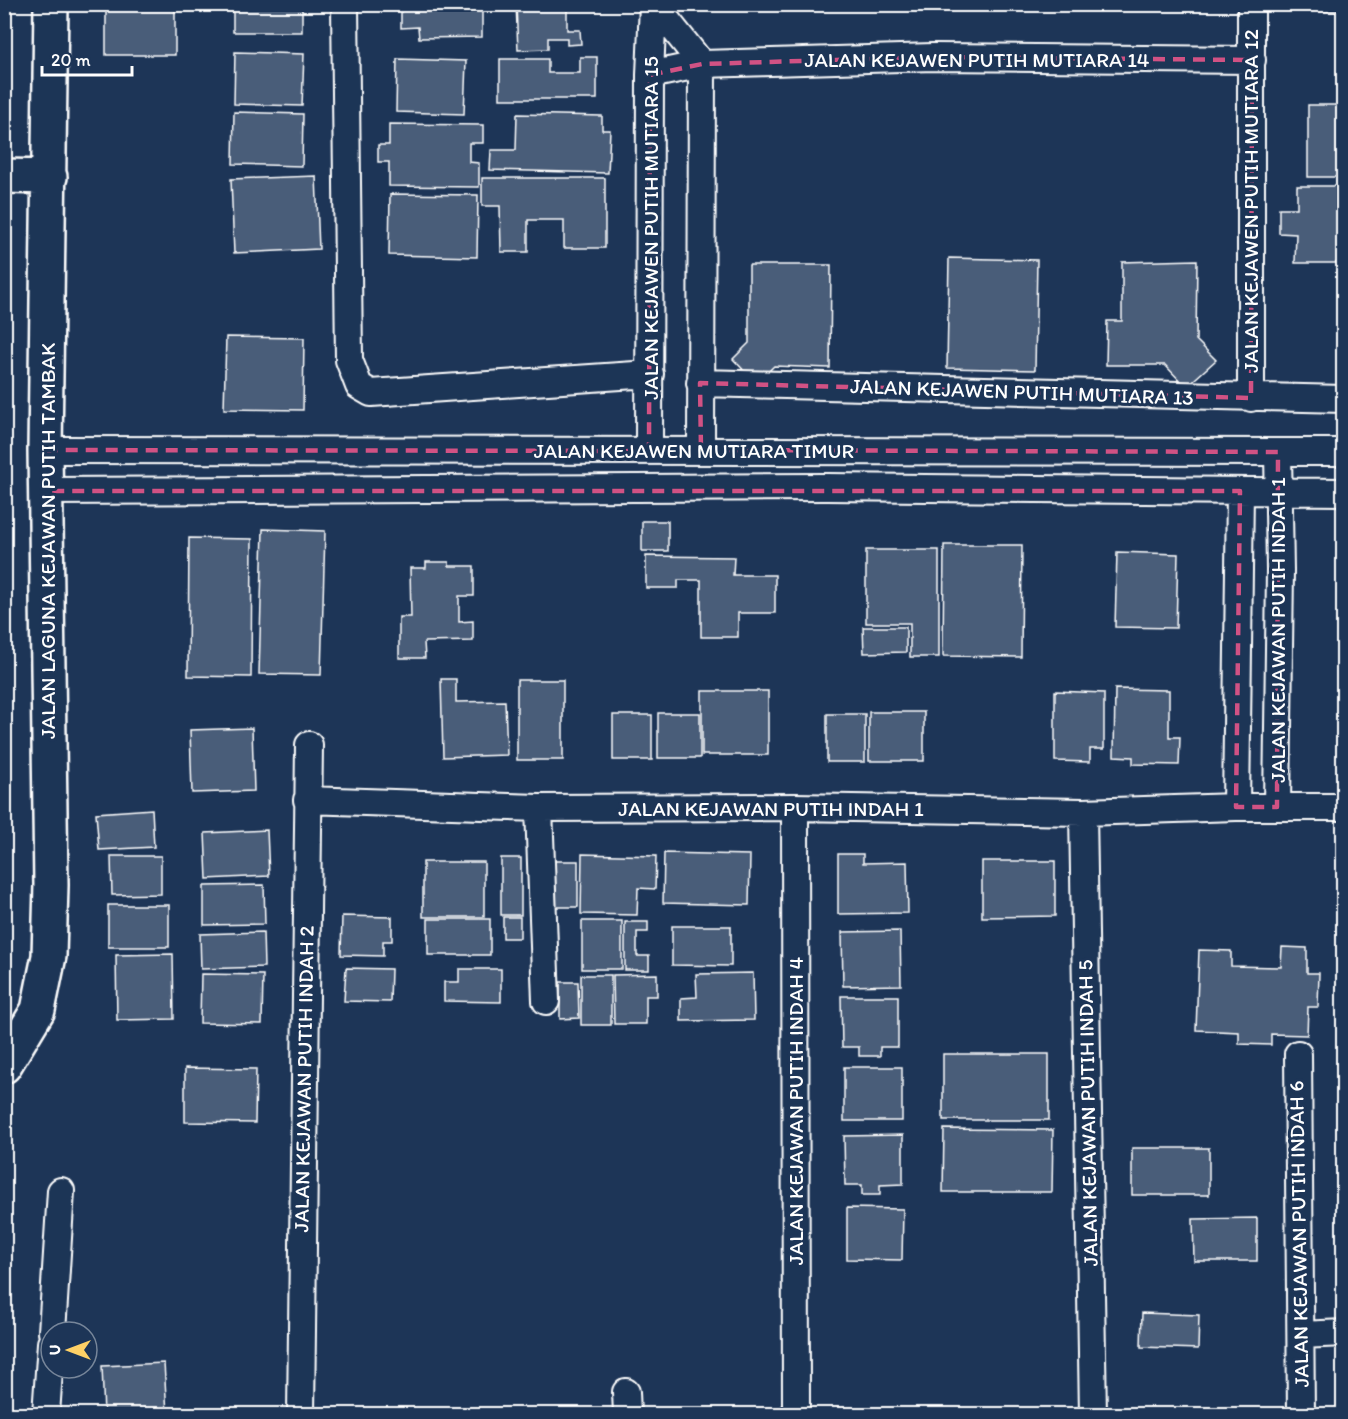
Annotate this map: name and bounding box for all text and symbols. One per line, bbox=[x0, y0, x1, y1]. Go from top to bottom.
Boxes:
street label: JALAN KEJAWEN PUTIH MUTIARA 12 bbox=[1238, 29, 1263, 373]
scale bar bbox=[42, 39, 132, 77]
street label: JALAN KEJAWEN PUTIH MUTIARA 14 bbox=[804, 47, 1150, 72]
text: 20 m bbox=[51, 49, 91, 71]
street label: JALAN KEJAWEN PUTIH MUTIARA 15 bbox=[638, 56, 663, 400]
street label: JALAN LAGUNA KEJAWAN PUTIH TAMBAK bbox=[35, 343, 60, 739]
street label: JALAN KEJAWEN PUTIH MUTIARA 13 bbox=[850, 373, 1194, 410]
street label: JALAN KEJAWEN MUTIARA TIMUR bbox=[534, 438, 854, 463]
street label: JALAN KEJAWAN PUTIH INDAH 1 bbox=[1265, 477, 1290, 783]
street label: JALAN KEJAWAN PUTIH INDAH 1 bbox=[618, 796, 924, 821]
street label: JALAN KEJAWAN PUTIH INDAH 2 bbox=[288, 925, 319, 1233]
street label: JALAN KEJAWAN PUTIH INDAH 4 bbox=[783, 956, 808, 1265]
street label: JALAN KEJAWAN PUTIH INDAH 5 bbox=[1072, 959, 1103, 1267]
street label: JALAN KEJAWAN PUTIH INDAH 6 bbox=[1283, 1080, 1314, 1388]
north arrow bbox=[39, 1320, 99, 1380]
text: U bbox=[45, 1345, 64, 1355]

